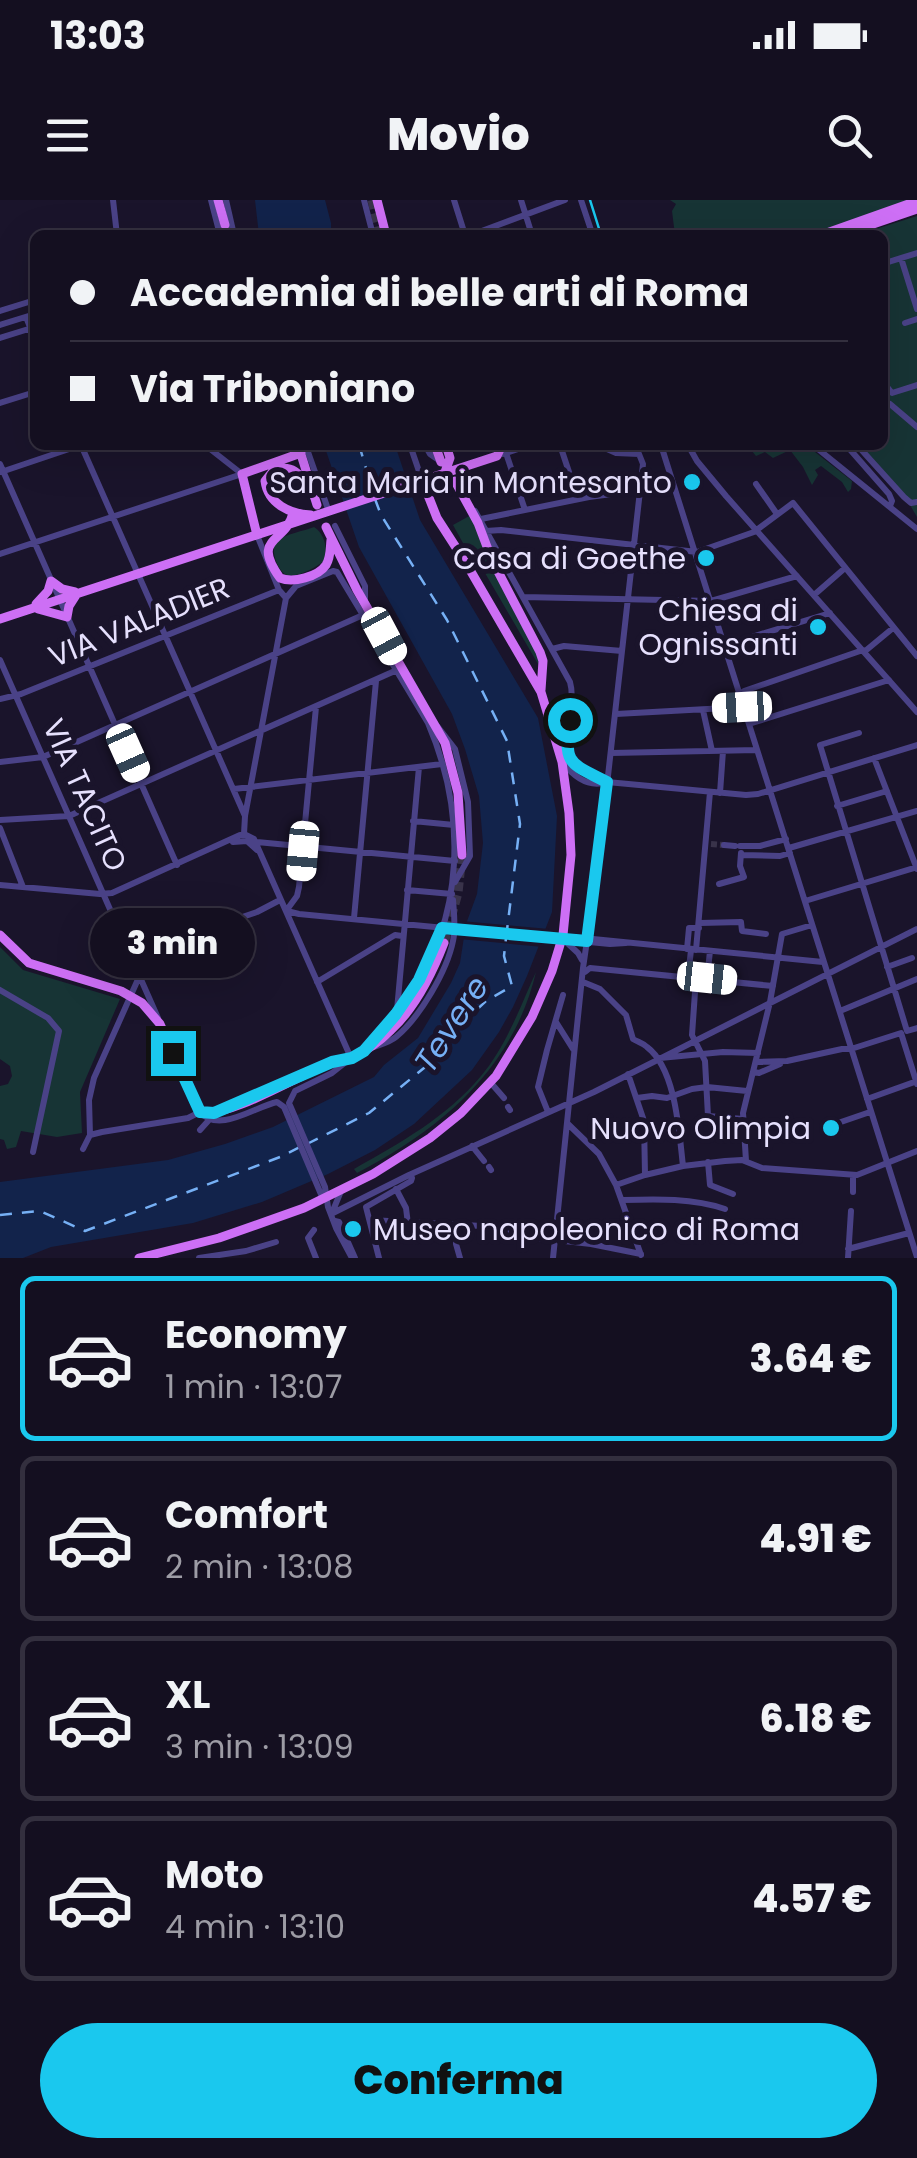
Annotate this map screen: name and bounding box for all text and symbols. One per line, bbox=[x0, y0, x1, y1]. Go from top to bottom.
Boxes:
text: 13:03 bbox=[50, 9, 146, 62]
text: Movio bbox=[387, 103, 530, 166]
icon: menu bbox=[40, 108, 95, 163]
icon: search bbox=[822, 108, 877, 163]
text: Accademia di belle arti di Roma bbox=[130, 266, 749, 319]
text: Via Triboniano bbox=[130, 362, 415, 415]
place label: Santa Maria in Montesanto bbox=[269, 461, 672, 504]
marker: Santa Maria in Montesanto bbox=[681, 471, 703, 493]
place label: Casa di Goethe bbox=[453, 537, 686, 580]
marker: Casa di Goethe bbox=[695, 547, 717, 569]
street label: VIA VALADIER bbox=[42, 566, 236, 678]
place label: Chiesa di Ognissanti bbox=[638, 589, 798, 666]
car bbox=[357, 602, 411, 670]
marker: Chiesa di Ognissanti bbox=[807, 616, 829, 638]
car bbox=[711, 690, 773, 724]
route start bbox=[548, 698, 593, 743]
street label: VIA TACITO bbox=[32, 712, 138, 878]
car bbox=[102, 719, 154, 787]
car bbox=[285, 820, 321, 882]
callout: 3 min bbox=[90, 908, 256, 978]
text: 3 min bbox=[127, 920, 218, 965]
car bbox=[676, 960, 738, 996]
water label: Tevere bbox=[403, 967, 499, 1081]
route end bbox=[151, 1031, 196, 1076]
place label: Nuovo Olimpia bbox=[590, 1107, 811, 1150]
marker: Nuovo Olimpia bbox=[820, 1117, 842, 1139]
place label: Museo napoleonico di Roma bbox=[373, 1208, 800, 1251]
marker: Museo napoleonico di Roma bbox=[342, 1218, 364, 1240]
text: Economy bbox=[165, 1308, 347, 1361]
icon: car bbox=[45, 1314, 135, 1404]
text: 3.64 € bbox=[750, 1332, 872, 1385]
text: 1 min · 13:07 bbox=[165, 1364, 342, 1409]
text: Comfort bbox=[165, 1488, 328, 1541]
icon: car bbox=[45, 1494, 135, 1584]
text: 4.91 € bbox=[759, 1512, 872, 1565]
text: 2 min · 13:08 bbox=[165, 1544, 353, 1589]
text: XL bbox=[165, 1668, 210, 1721]
icon: car bbox=[45, 1674, 135, 1764]
text: 6.18 € bbox=[760, 1692, 872, 1745]
text: 3 min · 13:09 bbox=[165, 1724, 354, 1769]
text: Moto bbox=[165, 1848, 264, 1901]
icon: car bbox=[45, 1854, 135, 1944]
text: 4.57 € bbox=[752, 1872, 872, 1925]
text: 4 min · 13:10 bbox=[165, 1904, 345, 1949]
button: Conferma bbox=[40, 2023, 877, 2138]

